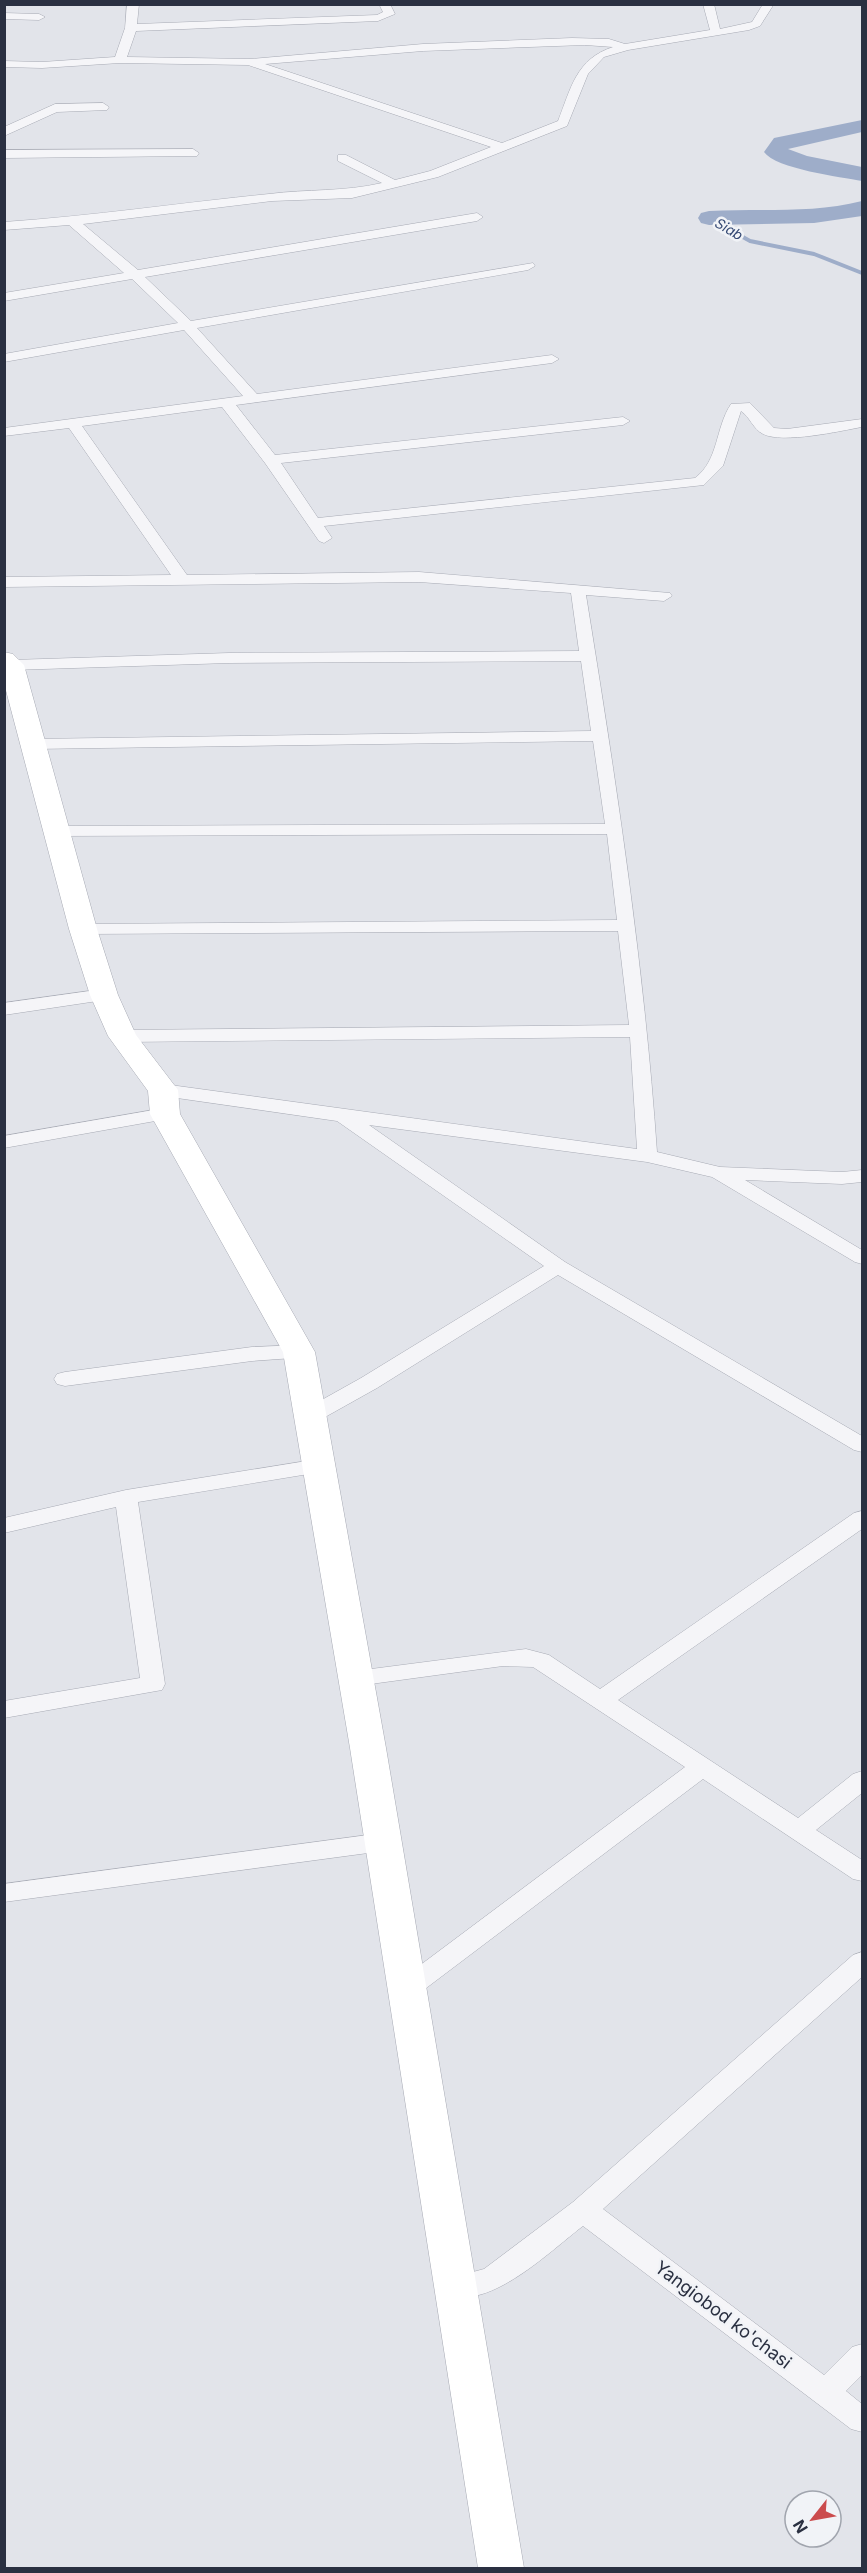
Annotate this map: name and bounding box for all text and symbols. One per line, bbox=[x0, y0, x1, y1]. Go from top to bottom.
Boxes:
water label: Siab bbox=[712, 214, 746, 243]
street label: Yangiobod ko'chasi bbox=[651, 2256, 796, 2373]
north arrow bbox=[783, 2489, 843, 2549]
text: N bbox=[788, 2516, 812, 2537]

